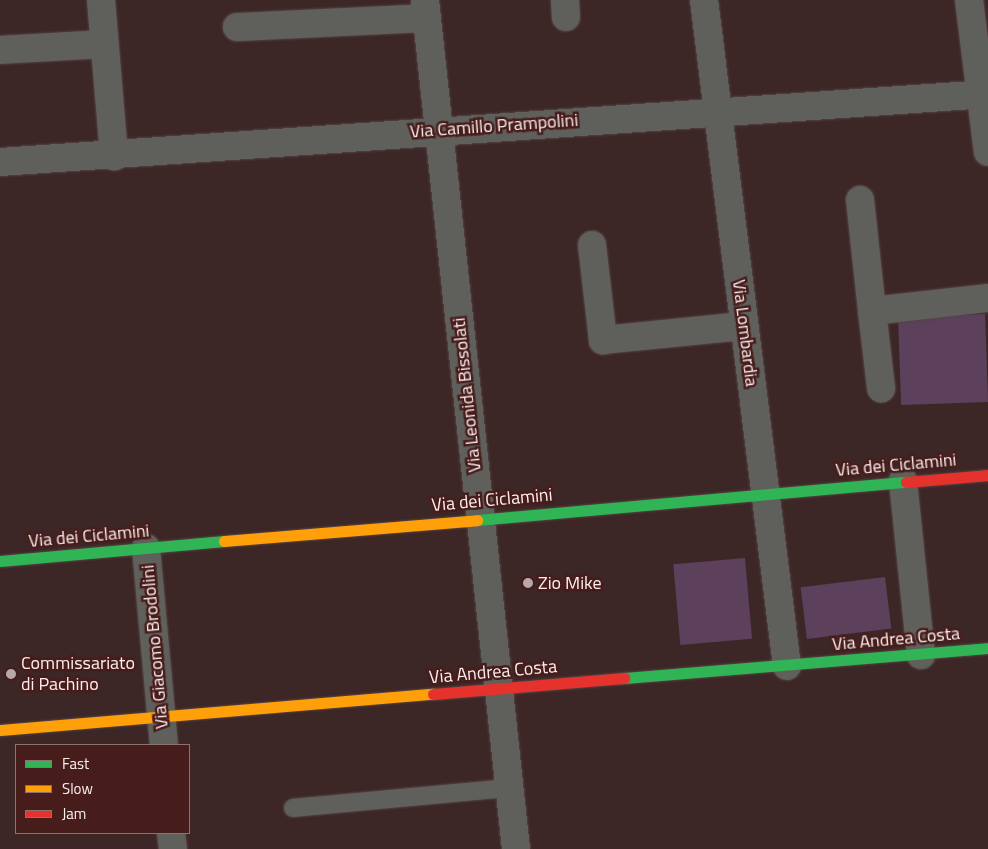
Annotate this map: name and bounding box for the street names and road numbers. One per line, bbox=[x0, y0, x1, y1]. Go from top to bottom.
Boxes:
street label: Via Camillo Prampolini bbox=[409, 109, 579, 143]
street label: Via Lombardia bbox=[728, 278, 762, 388]
street label: Via Leonida Bissolati bbox=[448, 317, 486, 473]
street label: Via dei Ciclamini bbox=[835, 449, 957, 481]
street label: Via dei Ciclamini bbox=[431, 484, 553, 516]
street label: Via dei Ciclamini bbox=[28, 520, 150, 552]
street label: Via Giacomo Brodolini bbox=[137, 564, 173, 730]
street label: Via Andrea Costa bbox=[831, 623, 961, 655]
street label: Via Andrea Costa bbox=[428, 656, 558, 688]

